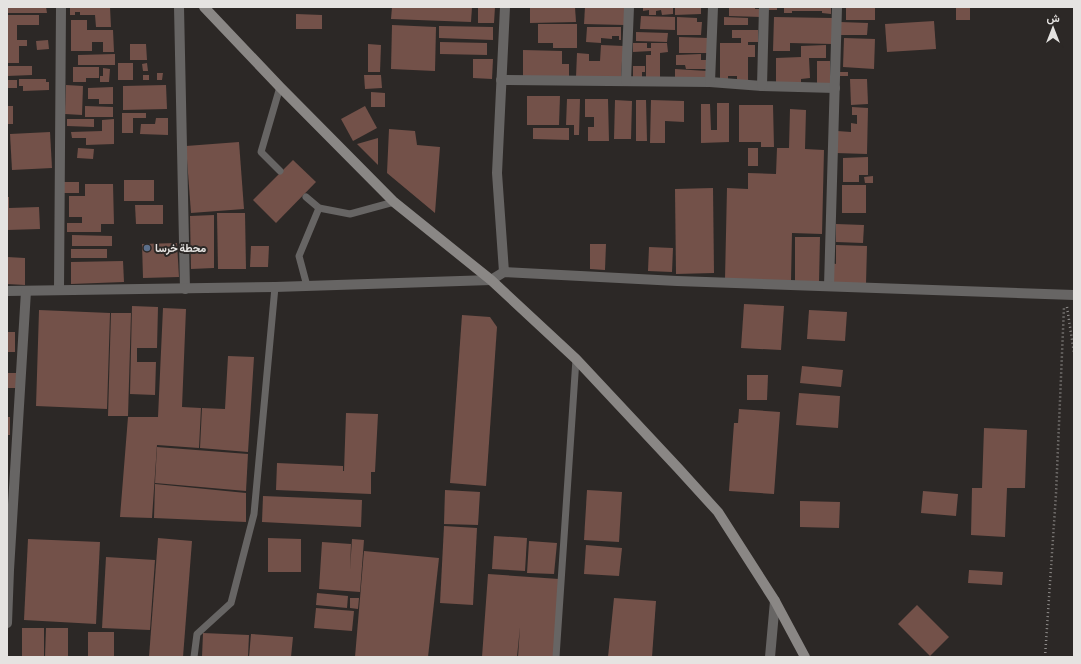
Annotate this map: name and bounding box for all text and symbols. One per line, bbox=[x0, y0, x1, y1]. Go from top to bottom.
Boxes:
north arrow bbox=[1033, 8, 1073, 48]
text: ش bbox=[1046, 12, 1060, 25]
place label: محطة خرسا bbox=[155, 242, 206, 255]
marker: محطة خرسا bbox=[142, 243, 152, 253]

